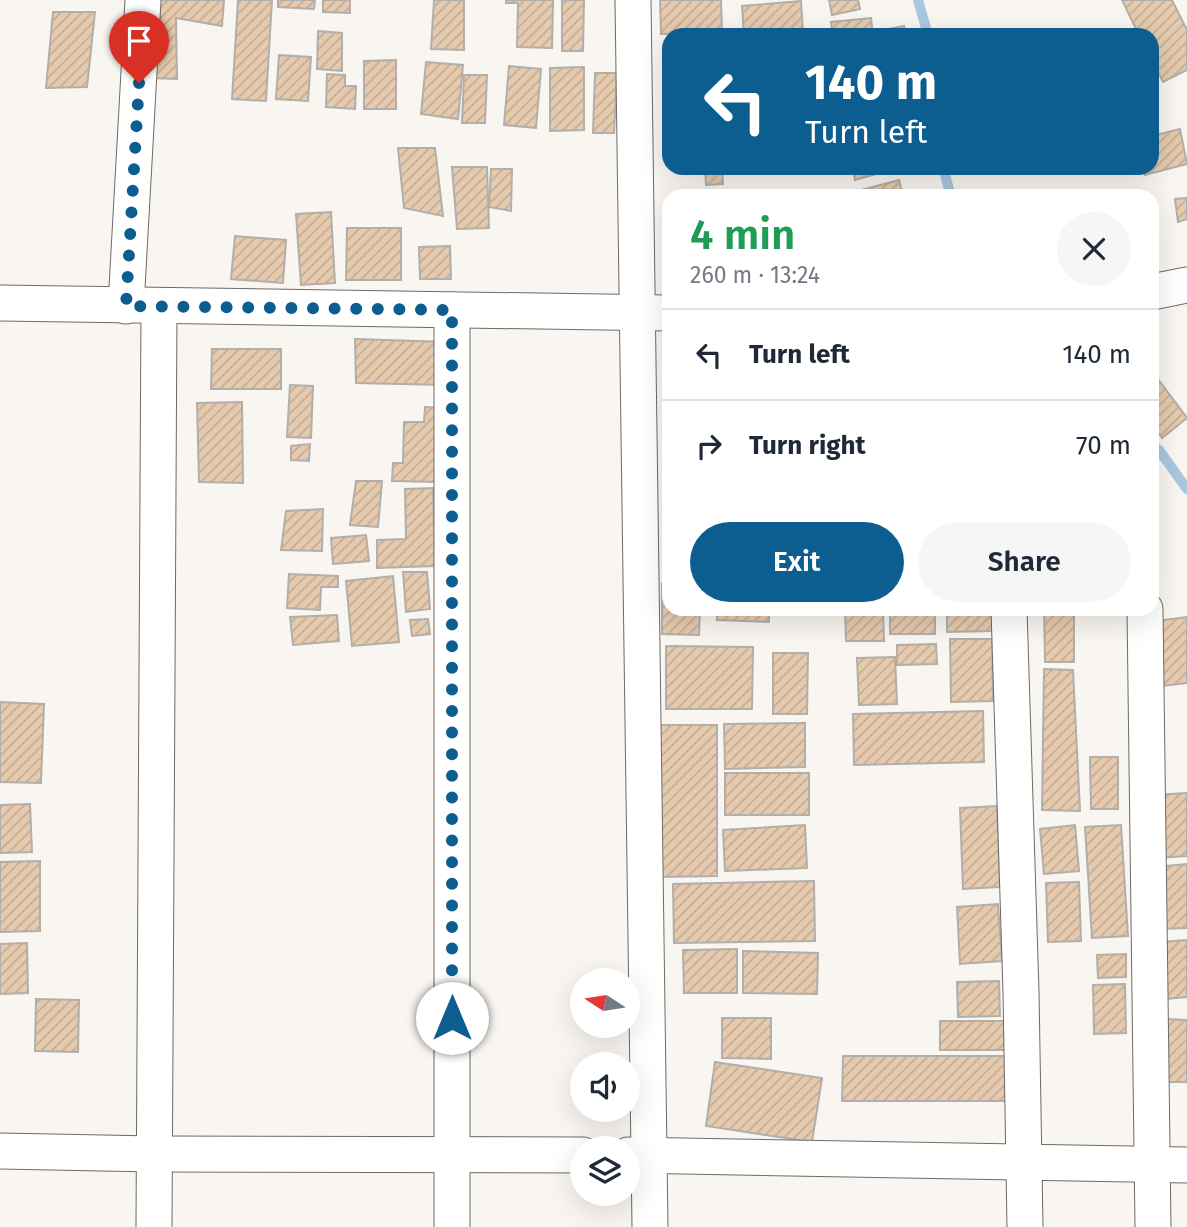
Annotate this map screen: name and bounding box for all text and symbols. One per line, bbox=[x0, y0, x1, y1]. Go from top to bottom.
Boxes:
pin bbox=[109, 11, 169, 83]
icon: arrive bbox=[120, 22, 158, 60]
text: 140 m bbox=[805, 53, 937, 112]
icon: left bbox=[690, 56, 781, 147]
text: Turn left bbox=[805, 113, 927, 151]
text: 4 min bbox=[690, 210, 795, 260]
button: close bbox=[1057, 212, 1131, 286]
text: 260 m · 13:24 bbox=[690, 261, 820, 289]
icon: left bbox=[690, 336, 728, 374]
text: Turn left bbox=[749, 339, 850, 370]
text: 140 m bbox=[1062, 339, 1131, 370]
icon: right bbox=[690, 427, 728, 465]
text: Turn right bbox=[749, 430, 866, 461]
text: 70 m bbox=[1076, 430, 1131, 461]
button: Exit bbox=[690, 522, 904, 602]
button: Share bbox=[918, 522, 1131, 602]
north arrow bbox=[570, 968, 640, 1038]
map controls bbox=[570, 968, 640, 1206]
position arrow bbox=[415, 981, 489, 1055]
button: sound bbox=[570, 1052, 640, 1122]
button: layers bbox=[570, 1136, 640, 1206]

